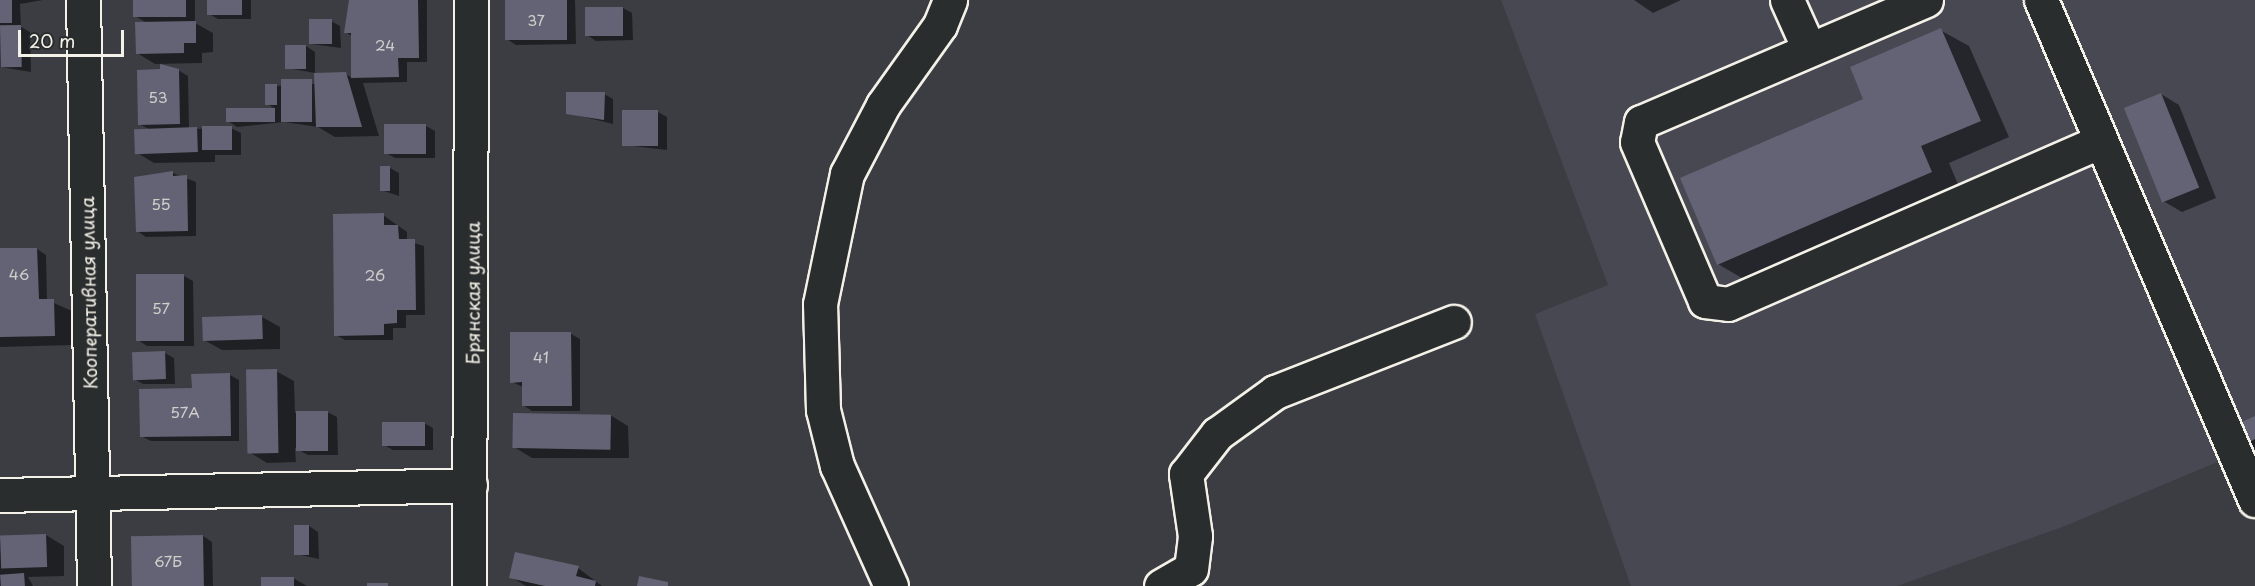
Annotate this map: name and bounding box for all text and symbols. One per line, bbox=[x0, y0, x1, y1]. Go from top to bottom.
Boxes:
house number: 37 bbox=[527, 11, 545, 29]
scale bar bbox=[21, 18, 128, 56]
text: 20 m bbox=[29, 27, 75, 54]
house number: 24 bbox=[375, 36, 395, 54]
house number: 53 bbox=[148, 88, 168, 106]
house number: 55 bbox=[151, 195, 171, 213]
street label: Кооперативная улица bbox=[77, 196, 101, 390]
street label: Брянская улица bbox=[462, 221, 484, 365]
house number: 46 bbox=[9, 265, 29, 283]
house number: 26 bbox=[365, 266, 385, 284]
house number: 57 bbox=[152, 299, 170, 317]
house number: 41 bbox=[533, 348, 549, 366]
house number: 57А bbox=[170, 403, 200, 421]
house number: 67Б bbox=[154, 552, 182, 570]

